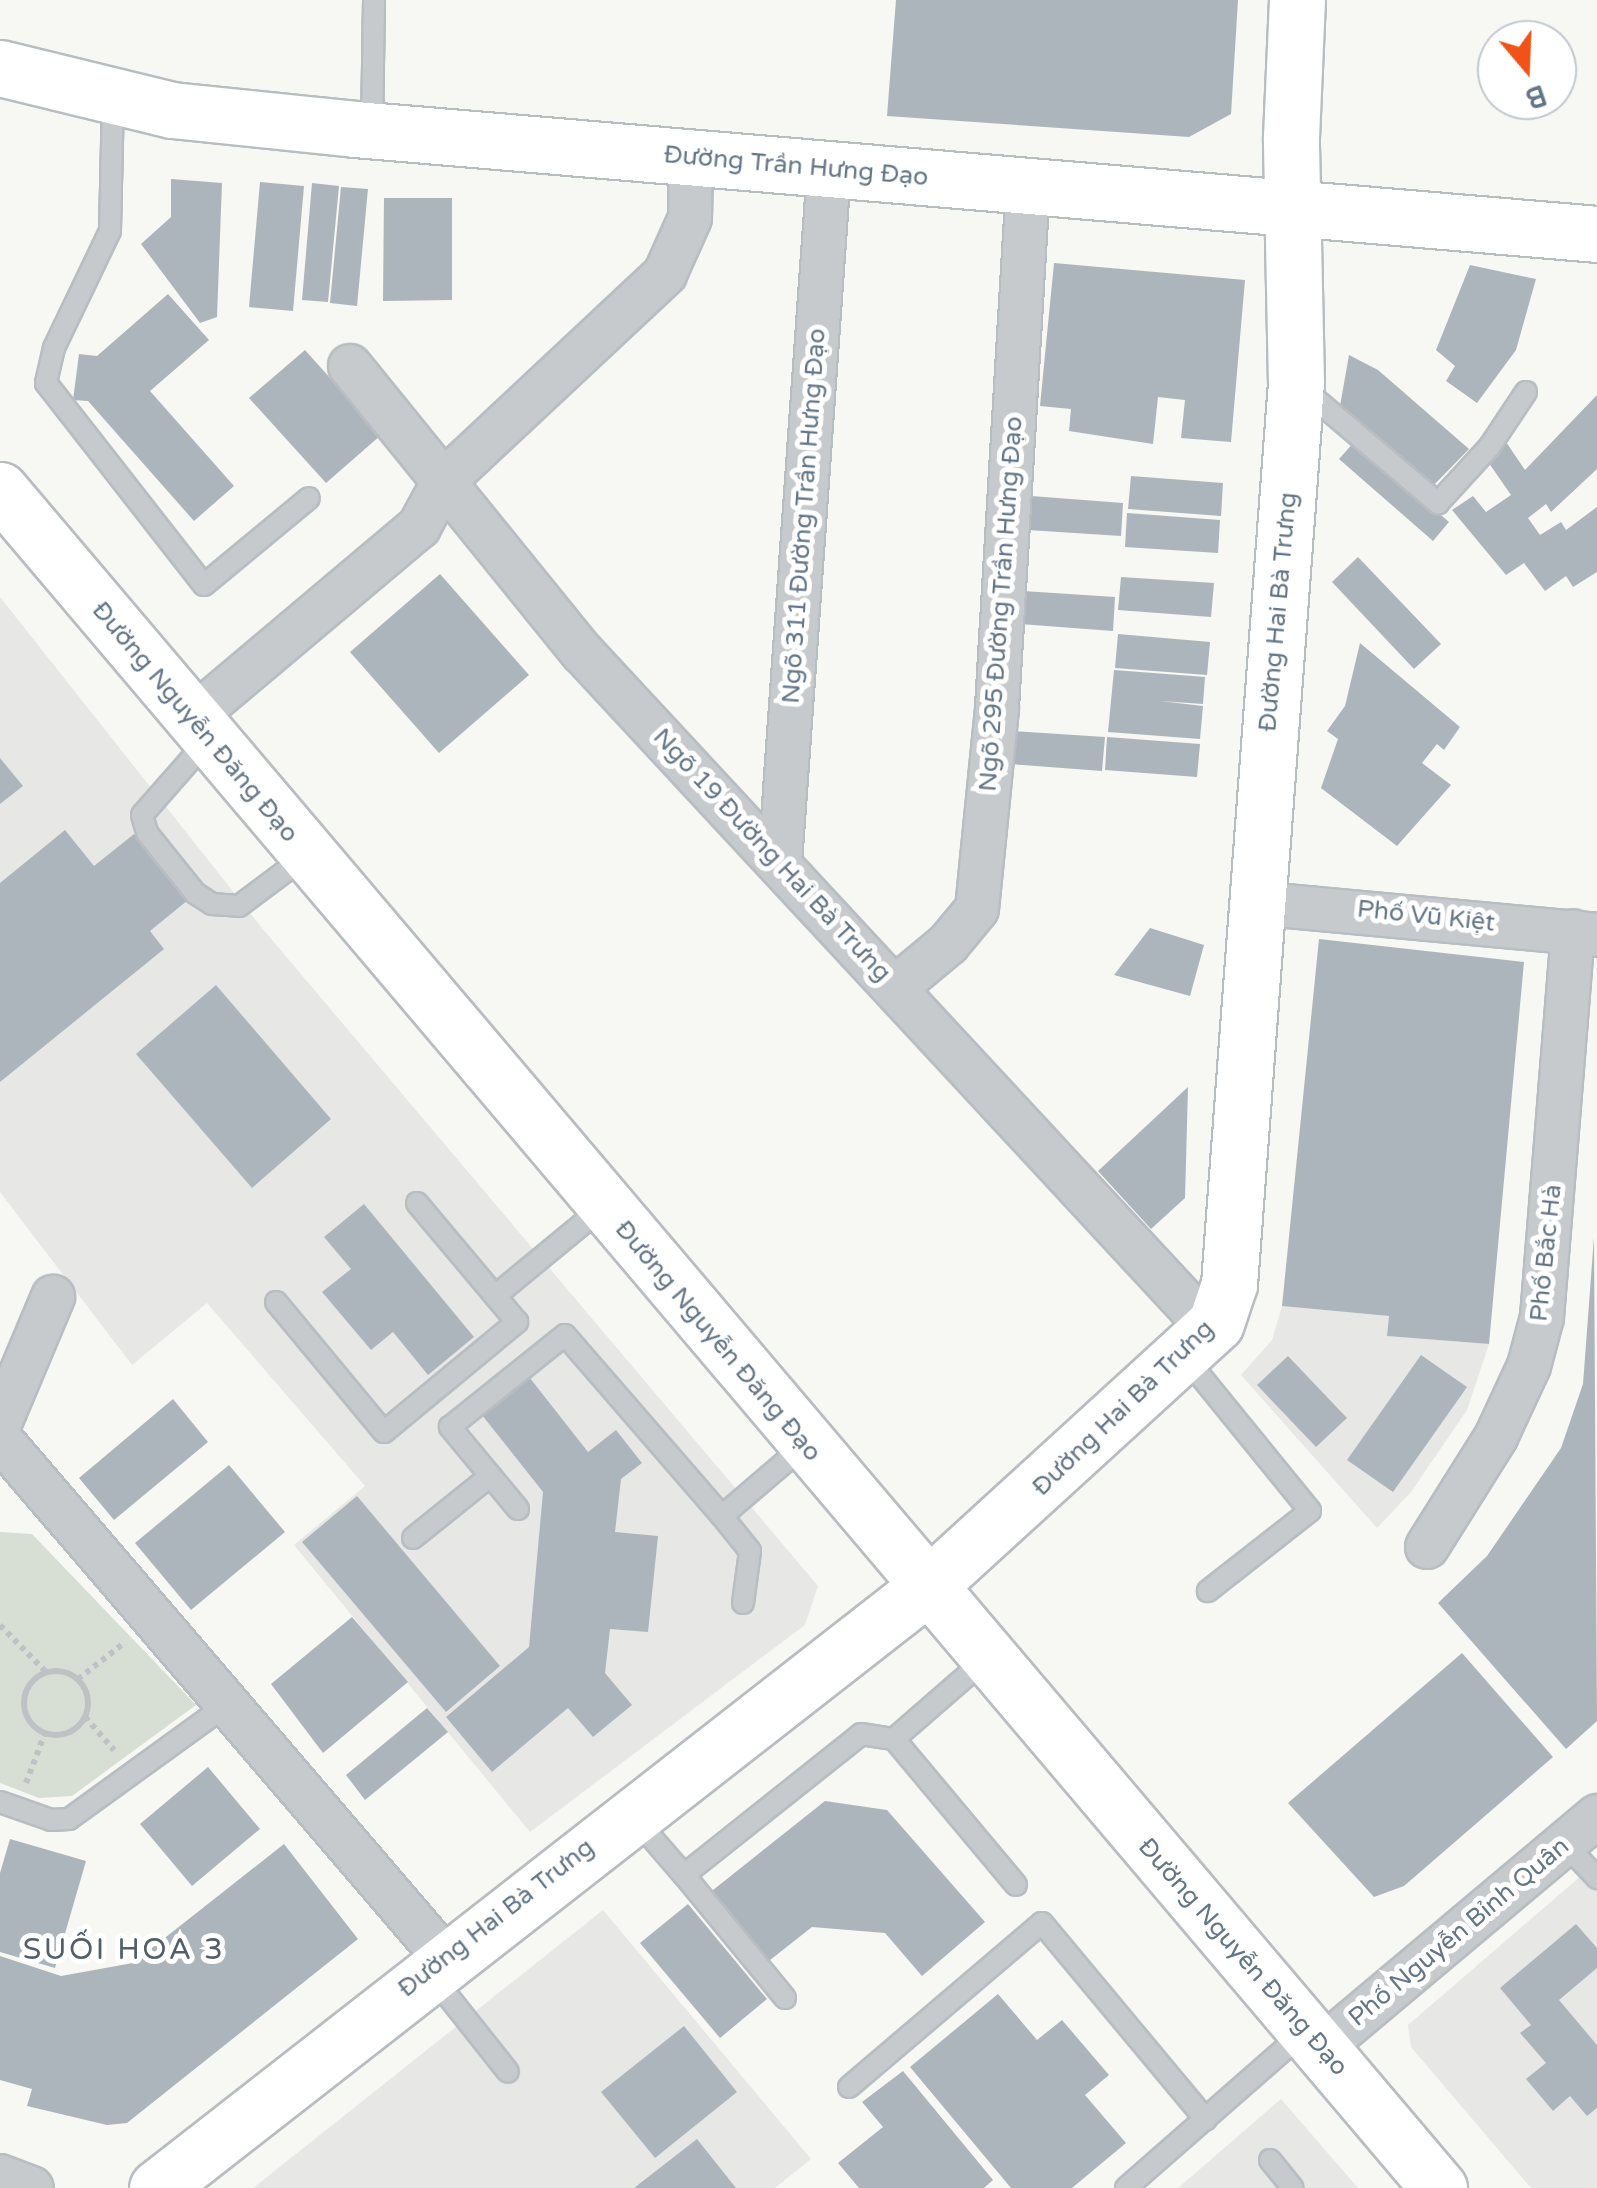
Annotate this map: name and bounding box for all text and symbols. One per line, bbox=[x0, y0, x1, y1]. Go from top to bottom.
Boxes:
north arrow bbox=[1477, 20, 1577, 120]
text: B bbox=[1521, 77, 1551, 116]
street label: Đường Trần Hưng Đạo bbox=[663, 139, 929, 193]
street label: Ngõ 311 Đường Trần Hưng Đạo bbox=[776, 327, 832, 705]
street label: Ngõ 295 Đường Trần Hưng Đạo bbox=[973, 415, 1029, 793]
street label: Đường Hai Bà Trưng bbox=[1253, 491, 1303, 733]
street label: Đường Nguyễn Đăng Đạo bbox=[86, 596, 304, 848]
street label: Ngõ 19 Đường Hai Bà Trưng bbox=[647, 722, 897, 988]
street label: Phố Vũ Kiệt bbox=[1356, 894, 1496, 938]
street label: Phố Bắc Hà bbox=[1524, 1183, 1568, 1323]
street label: Đường Nguyễn Đăng Đạo bbox=[609, 1215, 827, 1467]
street label: Đường Hai Bà Trưng bbox=[1026, 1314, 1220, 1502]
street label: Phố Nguyễn Bỉnh Quân bbox=[1343, 1831, 1575, 2033]
street label: Đường Hai Bà Trưng bbox=[392, 1832, 600, 2004]
street label: Đường Nguyễn Đăng Đạo bbox=[1132, 1832, 1354, 2082]
district label: SUỐI HOA 3 bbox=[23, 1932, 225, 1968]

